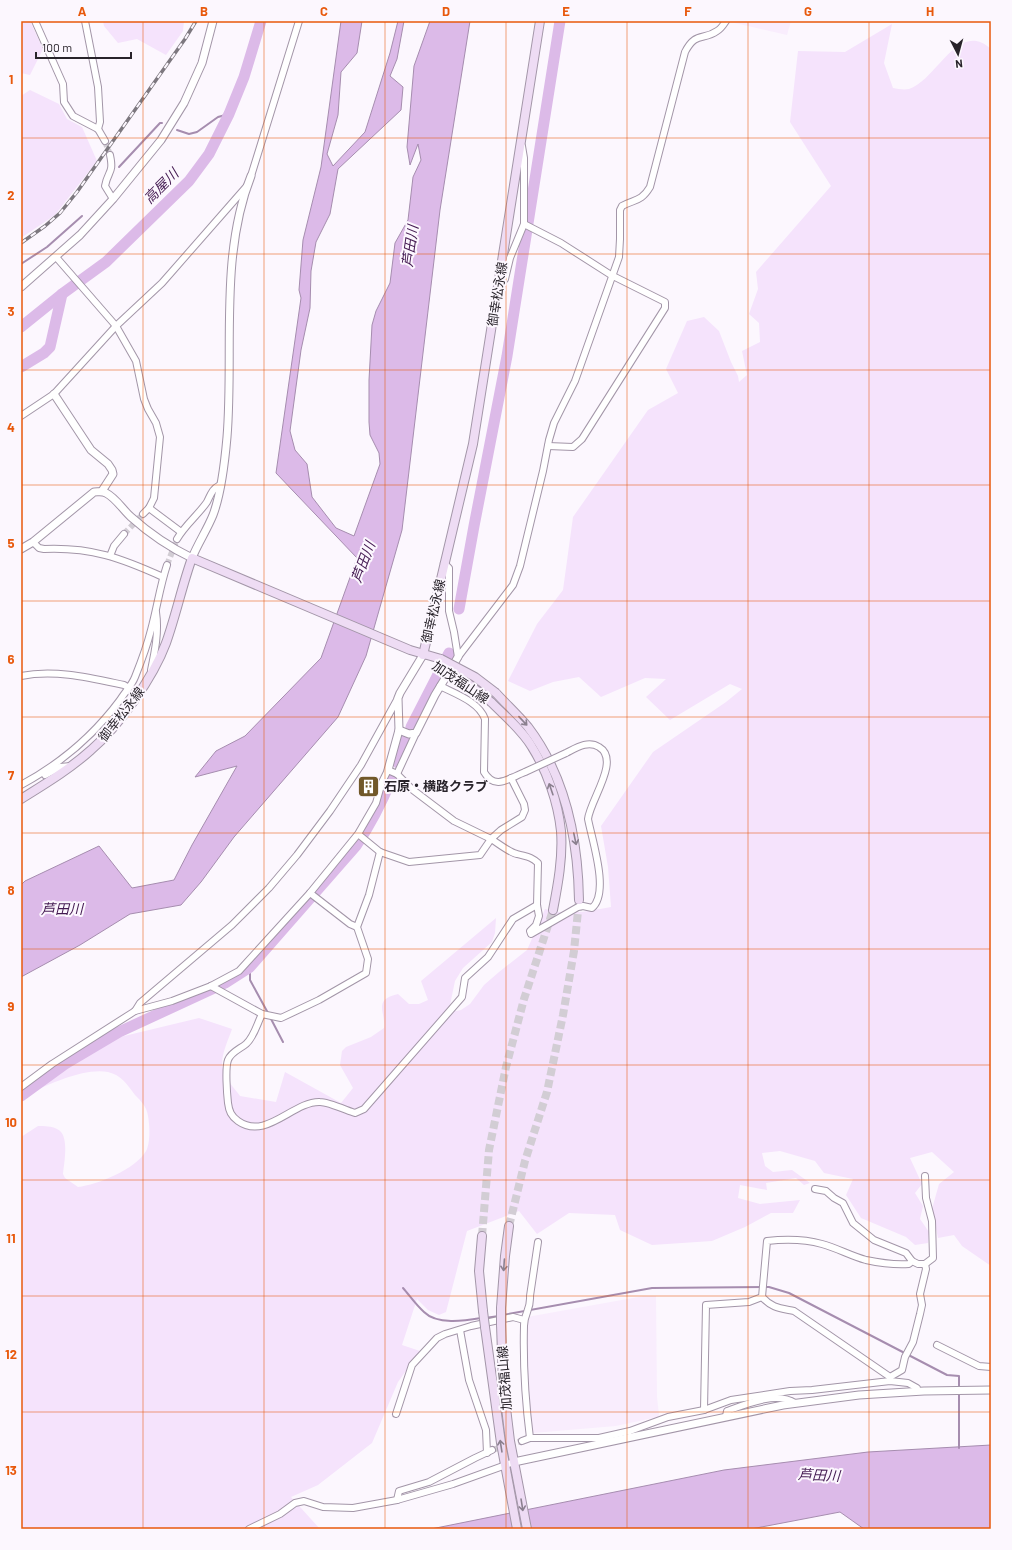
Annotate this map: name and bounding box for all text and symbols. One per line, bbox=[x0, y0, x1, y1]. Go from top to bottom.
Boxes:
text: A bbox=[78, 3, 87, 19]
text: B bbox=[200, 3, 208, 19]
text: C bbox=[320, 3, 328, 19]
text: D bbox=[442, 3, 450, 19]
text: E bbox=[562, 3, 570, 19]
text: F bbox=[684, 3, 692, 19]
text: G bbox=[804, 3, 812, 19]
text: H bbox=[926, 3, 934, 19]
scale bar bbox=[36, 34, 131, 60]
north arrow bbox=[938, 34, 978, 74]
text: 100 m bbox=[42, 40, 72, 54]
text: N bbox=[955, 58, 963, 71]
text: 1 bbox=[9, 71, 13, 87]
water label: 高屋川 bbox=[140, 163, 183, 207]
text: 2 bbox=[7, 187, 15, 203]
water label: 芦田川 bbox=[398, 222, 421, 268]
street label: 御幸松永線 bbox=[484, 261, 510, 327]
text: 3 bbox=[7, 303, 15, 319]
text: 4 bbox=[7, 419, 15, 435]
text: 5 bbox=[7, 535, 15, 551]
water label: 芦田川 bbox=[347, 537, 379, 584]
street label: 御幸松永線 bbox=[418, 578, 448, 644]
text: 6 bbox=[8, 651, 15, 667]
street label: 加茂福山線 bbox=[430, 657, 492, 707]
street label: 御幸松永線 bbox=[95, 683, 147, 745]
one-way arrow bbox=[518, 716, 527, 727]
text: 7 bbox=[8, 767, 15, 783]
building icon: 石原・横路クラブ bbox=[355, 773, 381, 799]
place label: 石原・横路クラブ bbox=[384, 778, 488, 794]
one-way arrow bbox=[546, 783, 554, 795]
one-way arrow bbox=[571, 832, 579, 845]
text: 8 bbox=[7, 882, 15, 898]
water label: 芦田川 bbox=[41, 900, 85, 917]
text: 9 bbox=[8, 998, 15, 1014]
text: 10 bbox=[5, 1114, 17, 1130]
text: 11 bbox=[6, 1230, 16, 1246]
one-way arrow bbox=[501, 1258, 508, 1271]
street label: 加茂福山線 bbox=[494, 1345, 514, 1411]
text: 12 bbox=[5, 1346, 17, 1362]
one-way arrow bbox=[497, 1440, 505, 1453]
text: 13 bbox=[5, 1462, 17, 1478]
water label: 芦田川 bbox=[798, 1465, 842, 1484]
one-way arrow bbox=[519, 1498, 527, 1511]

